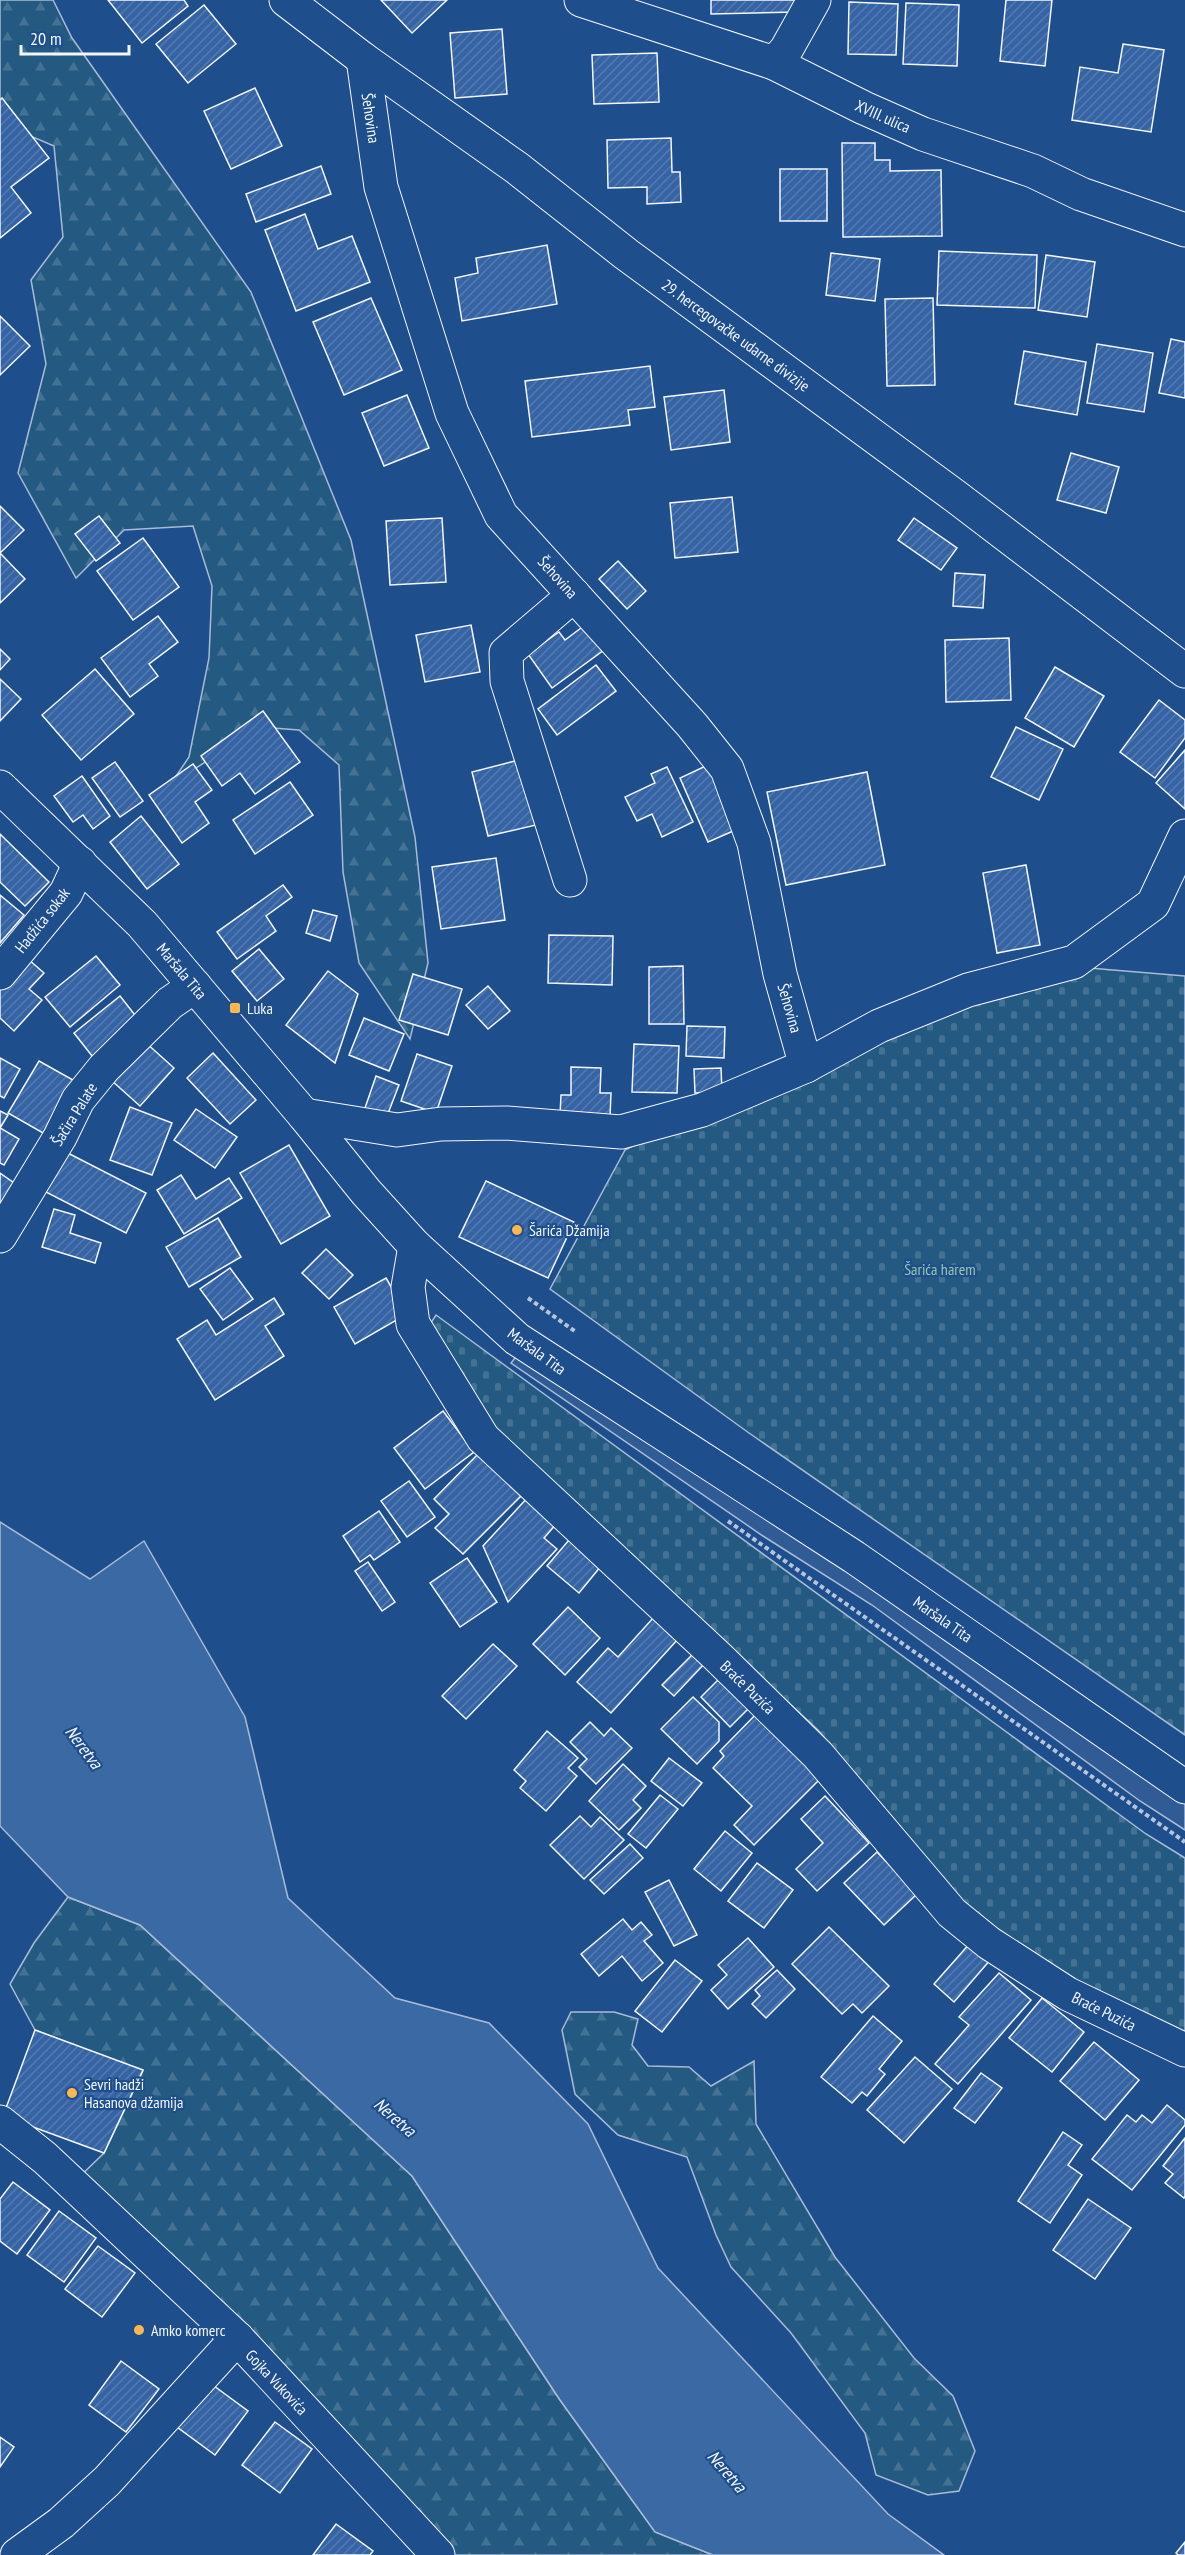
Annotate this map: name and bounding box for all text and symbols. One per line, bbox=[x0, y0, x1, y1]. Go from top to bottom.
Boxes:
scale bar bbox=[21, 18, 129, 56]
text: 20 m bbox=[30, 27, 62, 50]
street label: Šehovina bbox=[358, 92, 384, 144]
street label: XVIII. ulica bbox=[852, 95, 914, 137]
street label: 29. hercegovačke udarne divizije bbox=[658, 274, 814, 396]
street label: Šehovina bbox=[534, 552, 582, 602]
street label: Hadžića sokak bbox=[10, 883, 74, 957]
street label: Maršala Tita bbox=[153, 939, 211, 1003]
street label: Šehovina bbox=[773, 981, 807, 1035]
place label: Luka bbox=[247, 998, 273, 1018]
marker: Luka bbox=[228, 1001, 242, 1015]
street label: Šačira Palate bbox=[47, 1079, 101, 1149]
place label: Šarića Džamija bbox=[529, 1220, 610, 1240]
marker: Šarića Džamija bbox=[510, 1223, 524, 1237]
park label: Šarića harem bbox=[904, 1259, 976, 1279]
street label: Maršala Tita bbox=[504, 1323, 570, 1379]
street label: Maršala Tita bbox=[910, 1592, 976, 1646]
street label: Braće Puzića bbox=[716, 1656, 780, 1718]
water label: Neretva bbox=[60, 1721, 108, 1774]
street label: Braće Puzića bbox=[1069, 1987, 1139, 2035]
place label: Sevri hadži Hasanova džamija bbox=[84, 2074, 183, 2112]
marker: Sevri hadži Hasanova džamija bbox=[65, 2086, 79, 2100]
water label: Neretva bbox=[369, 2092, 421, 2142]
place label: Amko komerc bbox=[151, 2320, 226, 2340]
marker: Amko komerc bbox=[132, 2323, 146, 2337]
street label: Gojka Vukovića bbox=[242, 2345, 312, 2419]
water label: Neretva bbox=[702, 2445, 752, 2497]

